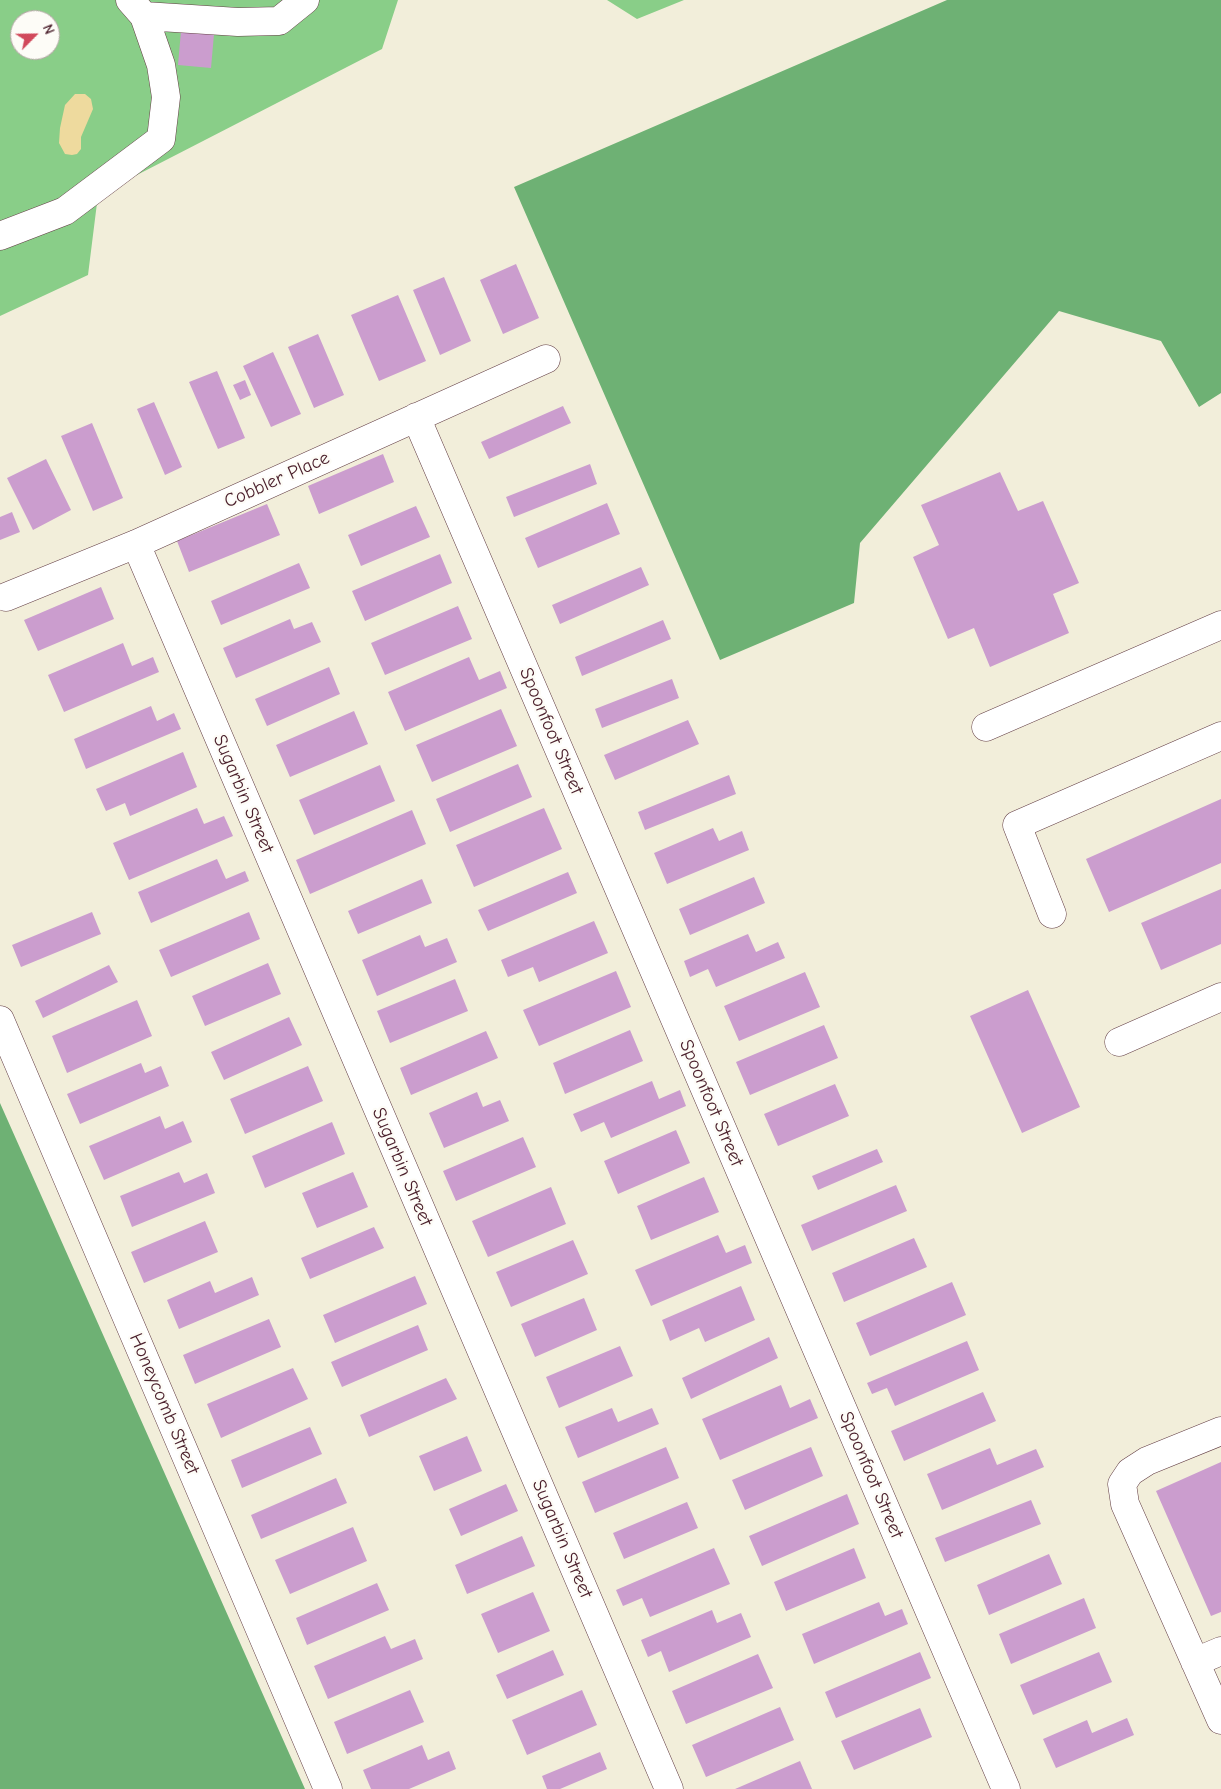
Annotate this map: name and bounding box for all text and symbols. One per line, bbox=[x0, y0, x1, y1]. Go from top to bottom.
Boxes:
north arrow bbox=[10, 10, 60, 60]
text: N bbox=[39, 22, 58, 37]
street label: Cobbler Place bbox=[221, 447, 333, 513]
street label: Spoonfoot Street bbox=[514, 664, 588, 798]
street label: Sugarbin Street bbox=[208, 731, 278, 857]
street label: Spoonfoot Street bbox=[674, 1036, 748, 1170]
street label: Sugarbin Street bbox=[367, 1104, 437, 1230]
street label: Honeycomb Street bbox=[124, 1330, 204, 1478]
street label: Spoonfoot Street bbox=[834, 1408, 908, 1542]
street label: Sugarbin Street bbox=[527, 1476, 597, 1602]

